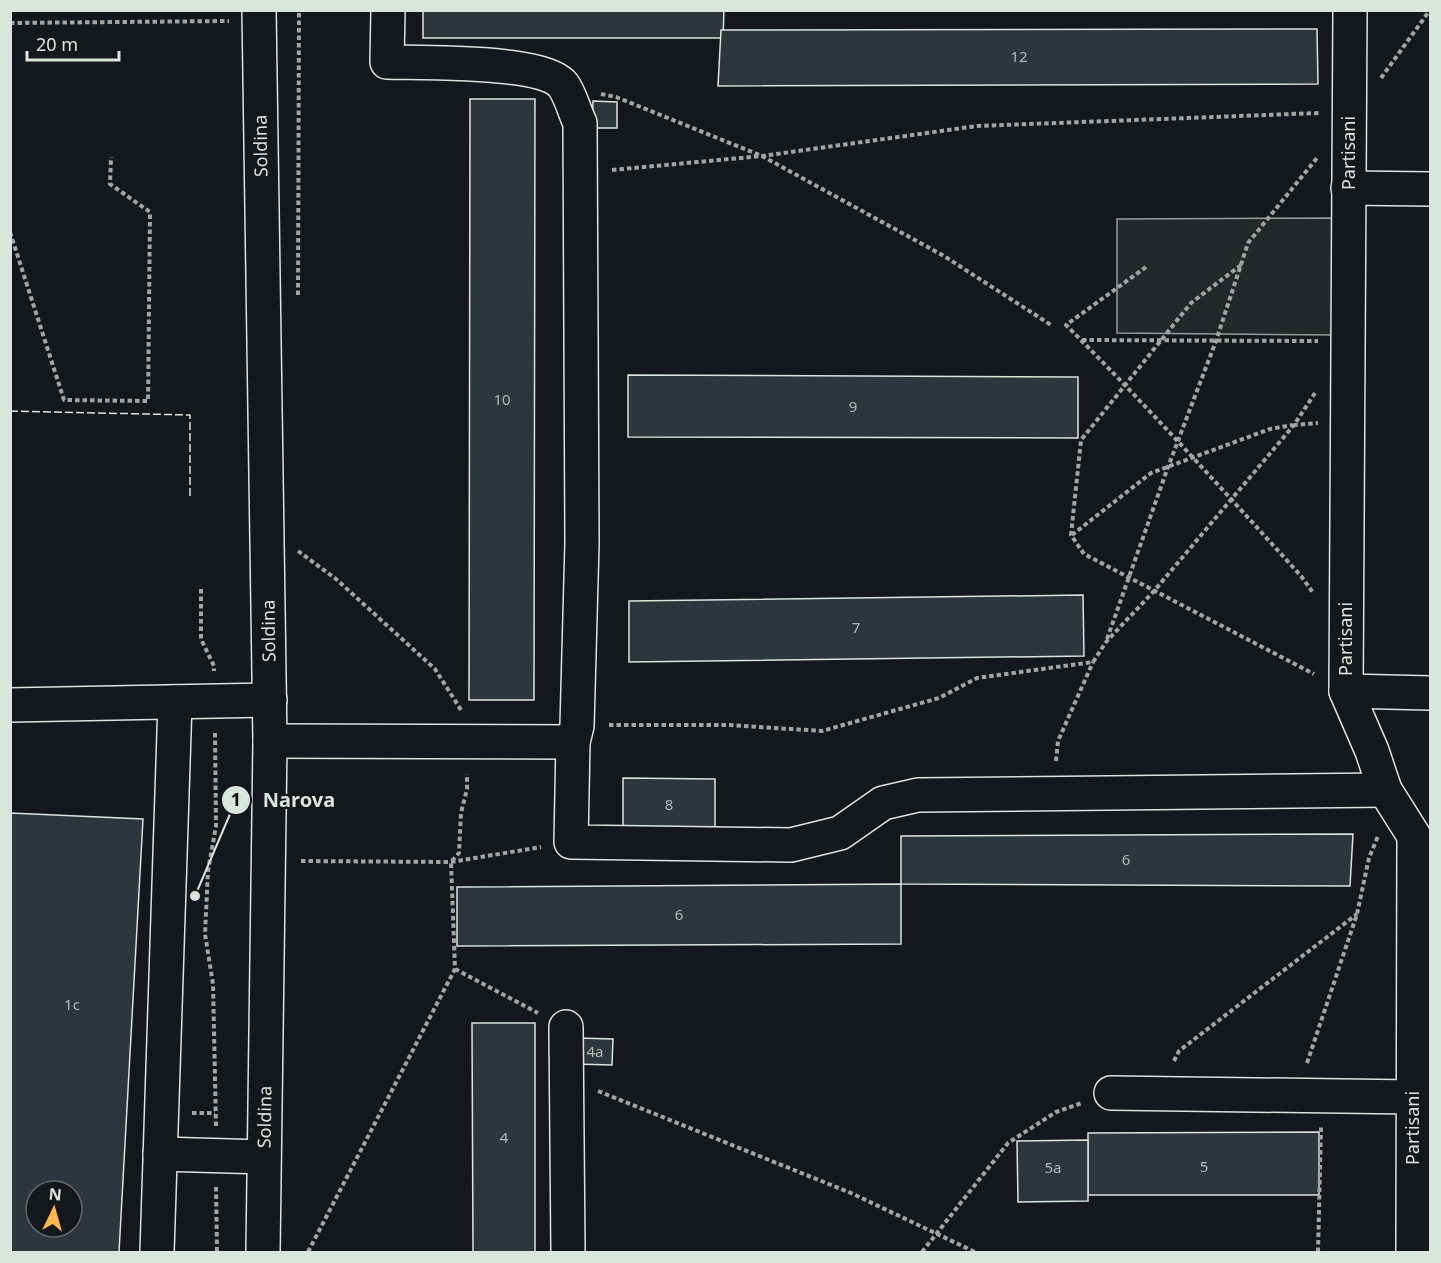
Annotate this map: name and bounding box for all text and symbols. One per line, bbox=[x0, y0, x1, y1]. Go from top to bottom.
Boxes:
scale bar bbox=[27, 24, 118, 62]
text: 20 m bbox=[36, 32, 78, 56]
house number: 12 bbox=[1010, 46, 1028, 66]
street label: Soldina bbox=[247, 115, 273, 177]
street label: Partisani bbox=[1336, 116, 1360, 190]
house number: 10 bbox=[493, 389, 511, 409]
house number: 9 bbox=[849, 396, 857, 416]
street label: Soldina bbox=[255, 600, 281, 662]
street label: Partisani bbox=[1333, 602, 1357, 676]
house number: 7 bbox=[852, 617, 860, 637]
callout: Narova bbox=[221, 781, 347, 819]
text: Narova bbox=[263, 786, 335, 813]
text: 1 bbox=[231, 787, 241, 811]
house number: 8 bbox=[665, 794, 673, 814]
house number: 6 bbox=[1122, 849, 1130, 869]
house number: 6 bbox=[675, 904, 683, 924]
house number: 1c bbox=[64, 994, 80, 1014]
house number: 4a bbox=[587, 1041, 604, 1061]
street label: Soldina bbox=[251, 1086, 277, 1148]
street label: Partisani bbox=[1400, 1091, 1424, 1165]
house number: 4 bbox=[500, 1127, 509, 1147]
house number: 5 bbox=[1200, 1156, 1208, 1176]
house number: 5a bbox=[1045, 1157, 1062, 1177]
north arrow bbox=[24, 1179, 84, 1239]
text: N bbox=[48, 1183, 63, 1206]

